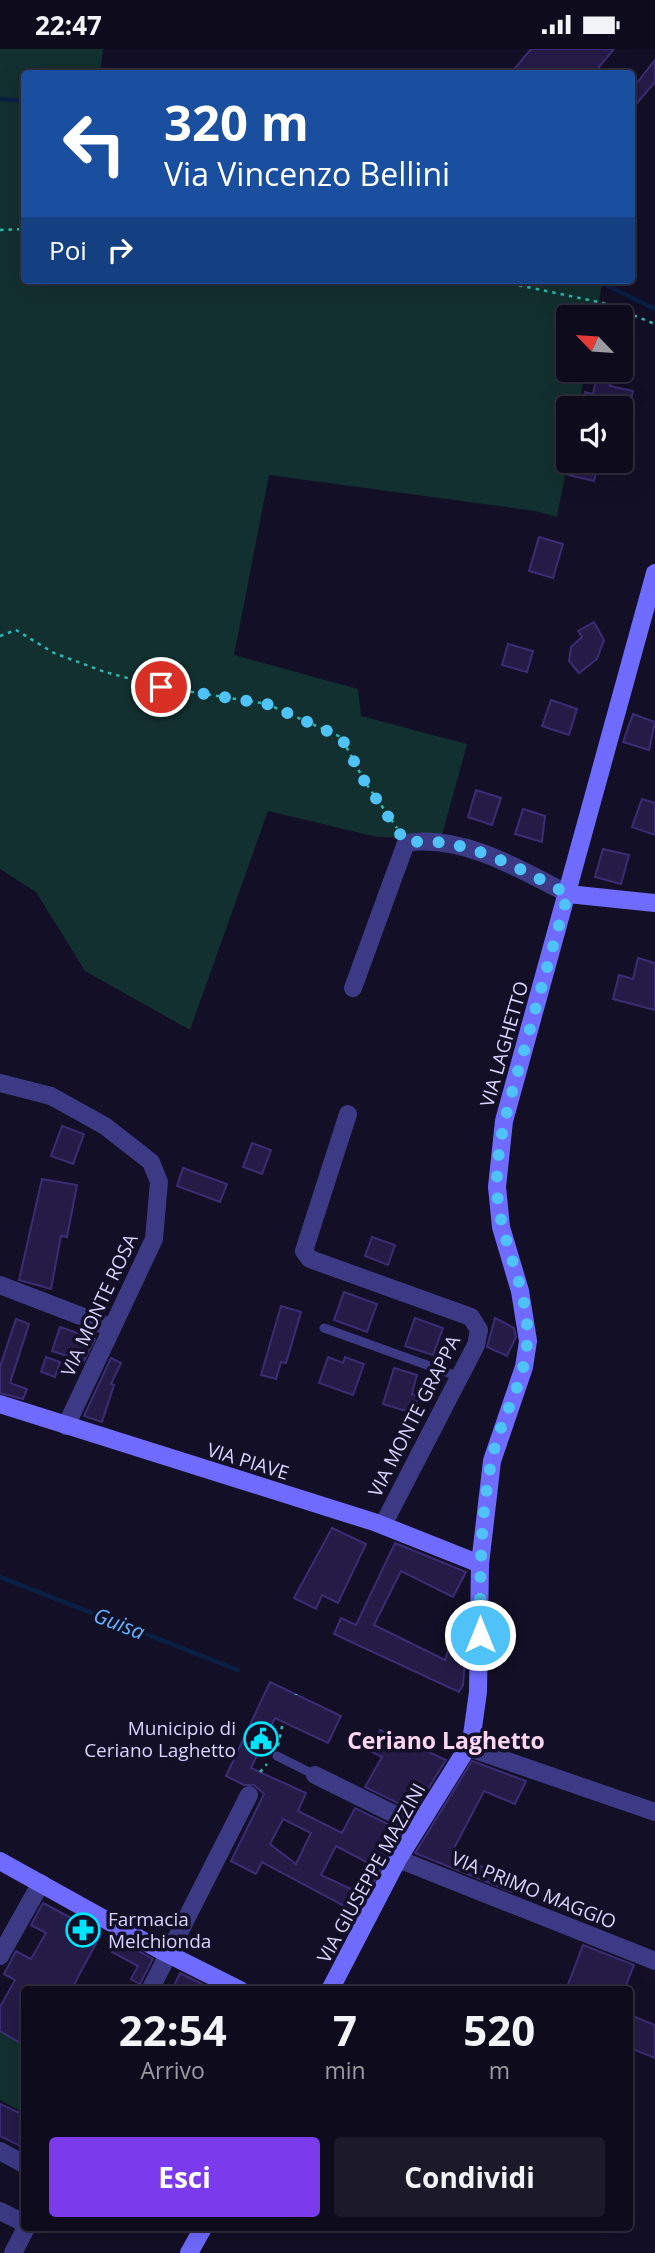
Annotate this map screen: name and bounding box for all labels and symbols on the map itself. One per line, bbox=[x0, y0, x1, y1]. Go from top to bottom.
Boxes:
north arrow bbox=[556, 305, 634, 381]
pin bbox=[131, 657, 191, 717]
street label: VIA LAGHETTO bbox=[474, 978, 534, 1110]
street label: VIA MONTE ROSA bbox=[55, 1229, 143, 1381]
street label: VIA MONTE GRAPPA bbox=[362, 1331, 466, 1501]
street label: VIA PIAVE bbox=[204, 1436, 292, 1486]
position arrow bbox=[443, 1598, 517, 1672]
water label: Guisa bbox=[90, 1601, 149, 1646]
place label: Municipio di Ceriano Laghetto bbox=[84, 1715, 236, 1763]
public building icon: Municipio di Ceriano Laghetto bbox=[242, 1720, 280, 1758]
district label: Ceriano Laghetto bbox=[347, 1724, 545, 1756]
street label: VIA GIUSEPPE MAZZINI bbox=[311, 1779, 431, 1967]
street label: VIA PRIMO MAGGIO bbox=[448, 1845, 620, 1935]
place label: Farmacia Melchionda bbox=[108, 1906, 211, 1954]
pharmacy icon: Farmacia Melchionda bbox=[64, 1911, 102, 1949]

